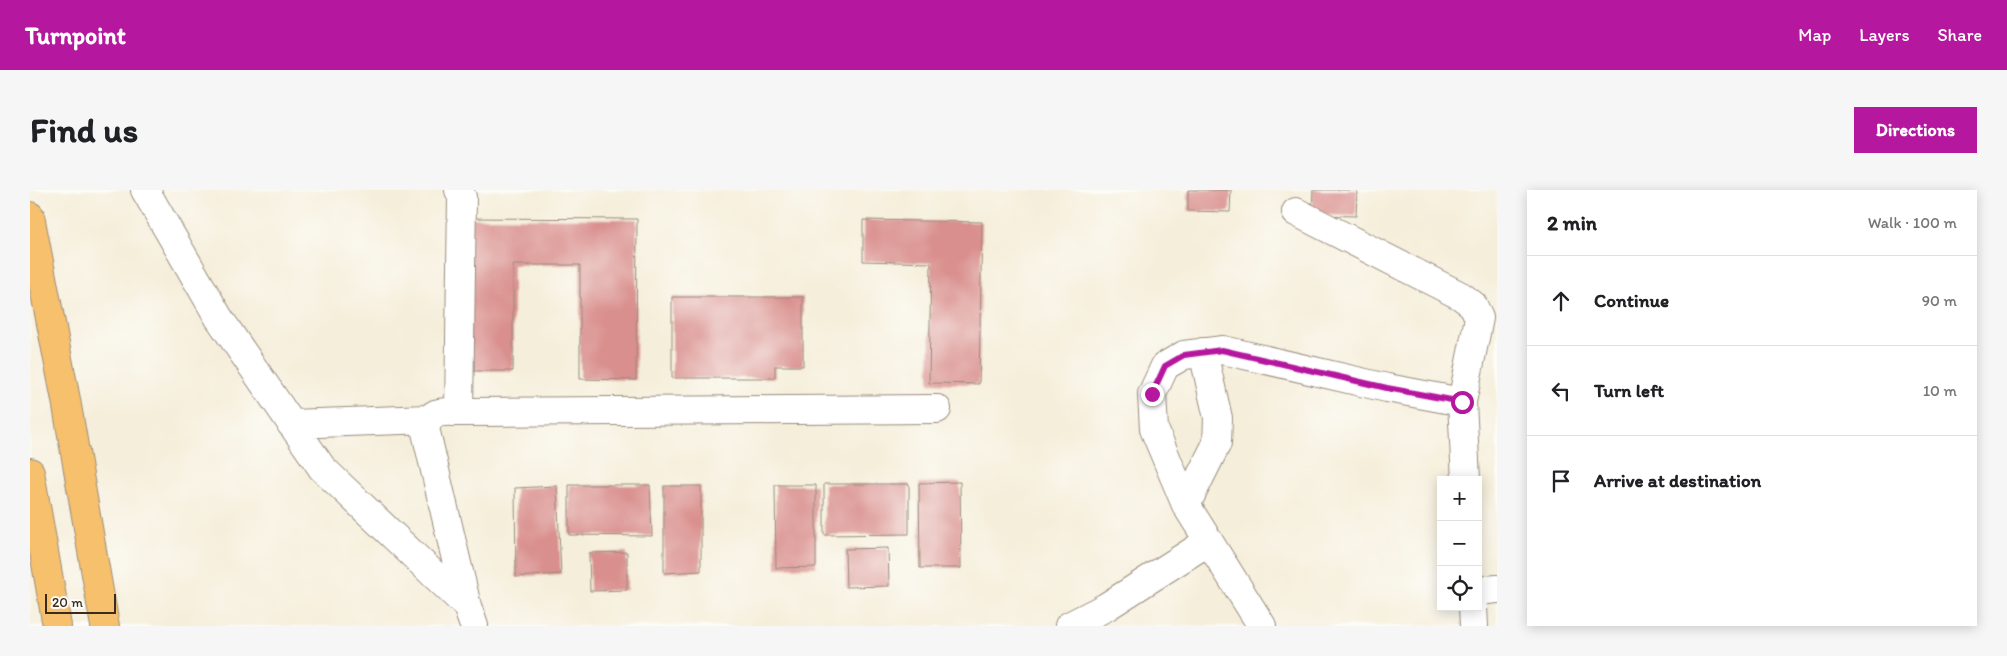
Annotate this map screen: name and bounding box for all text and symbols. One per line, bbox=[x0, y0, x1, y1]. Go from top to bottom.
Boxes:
text: Turnpoint bbox=[25, 21, 126, 50]
text: Map bbox=[1798, 24, 1831, 46]
text: Layers bbox=[1859, 24, 1909, 46]
text: Share bbox=[1937, 24, 1982, 46]
button: Directions bbox=[1854, 107, 1977, 153]
text: Find us bbox=[30, 109, 138, 151]
text: 2 min bbox=[1547, 210, 1597, 235]
text: Walk · 100 m bbox=[1868, 213, 1957, 232]
icon: ahead bbox=[1547, 287, 1575, 315]
text: Continue bbox=[1594, 289, 1669, 312]
text: 90 m bbox=[1922, 291, 1957, 310]
icon: left bbox=[1547, 377, 1575, 405]
text: Turn left bbox=[1594, 379, 1664, 402]
text: 10 m bbox=[1923, 381, 1957, 400]
route end bbox=[1141, 383, 1164, 406]
route start bbox=[1451, 391, 1474, 414]
icon: arrive bbox=[1547, 467, 1575, 495]
text: Arrive at destination bbox=[1594, 469, 1761, 492]
map controls bbox=[1437, 476, 1482, 611]
button: + bbox=[1437, 476, 1482, 521]
button: − bbox=[1437, 521, 1482, 566]
button: locate bbox=[1437, 566, 1482, 611]
scale bar bbox=[45, 591, 116, 614]
text: 20 m bbox=[52, 594, 83, 611]

